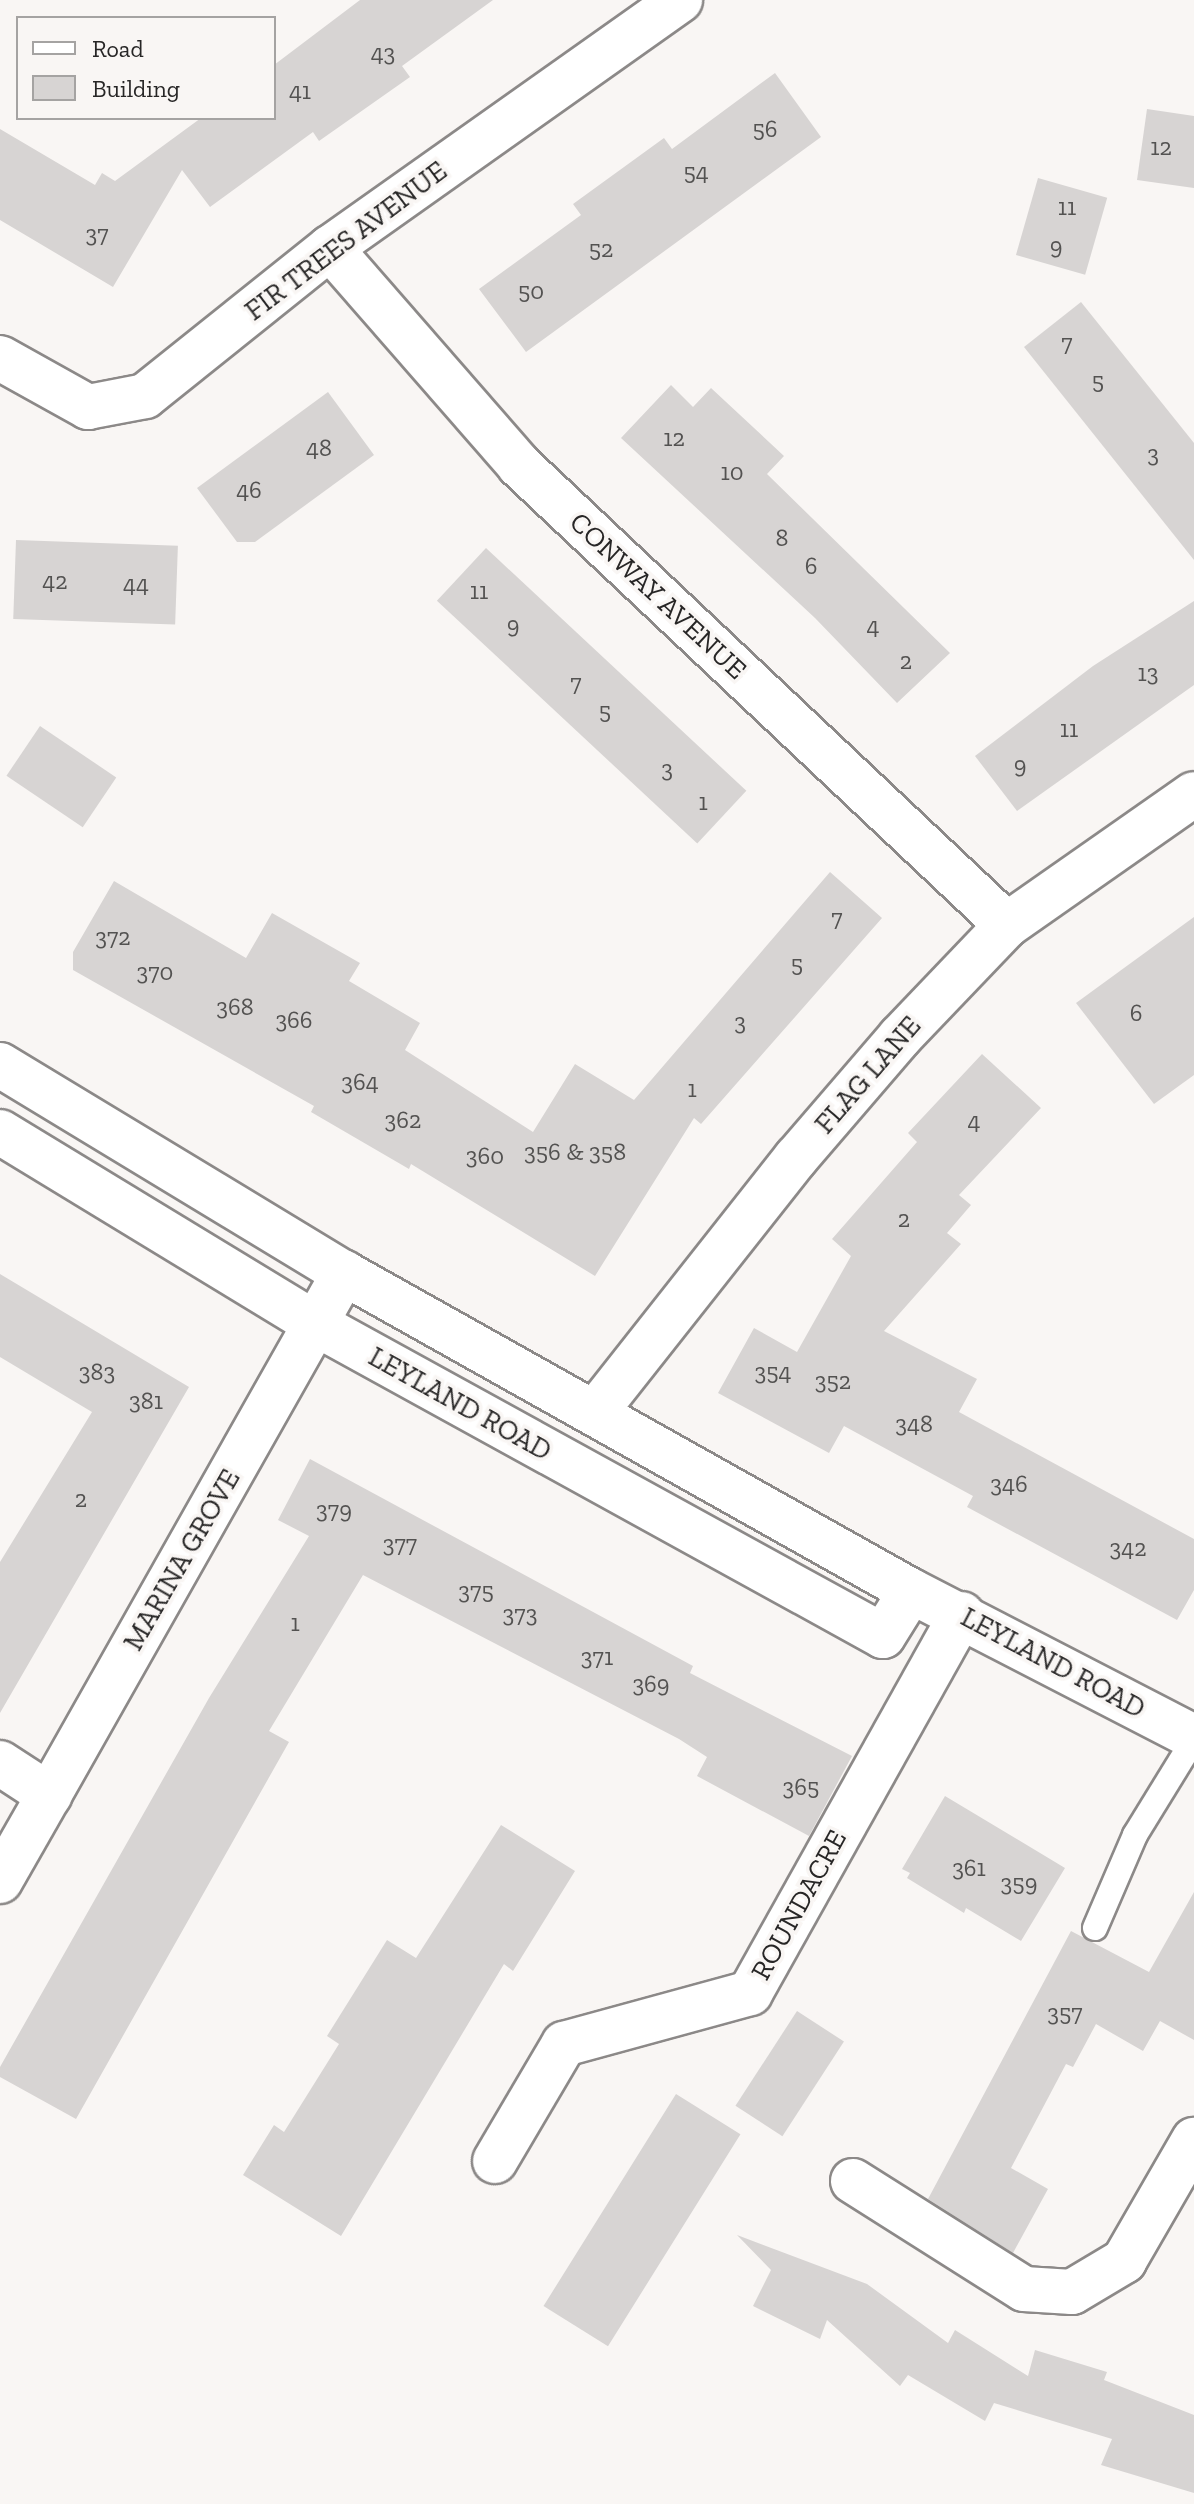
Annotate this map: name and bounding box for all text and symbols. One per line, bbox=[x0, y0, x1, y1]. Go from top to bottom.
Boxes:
legend bbox=[16, 16, 276, 120]
text: Road bbox=[92, 34, 144, 63]
house number: 43 bbox=[371, 39, 395, 67]
text: Building bbox=[92, 74, 180, 103]
house number: 41 bbox=[289, 77, 311, 105]
house number: 56 bbox=[752, 115, 778, 143]
house number: 12 bbox=[1150, 133, 1172, 161]
street label: FIR TREES AVENUE bbox=[238, 154, 454, 328]
house number: 54 bbox=[683, 158, 709, 186]
house number: 11 bbox=[1058, 193, 1076, 221]
house number: 37 bbox=[85, 220, 109, 248]
house number: 9 bbox=[1050, 232, 1062, 260]
house number: 52 bbox=[589, 235, 613, 263]
house number: 50 bbox=[518, 277, 544, 305]
house number: 7 bbox=[1061, 329, 1073, 357]
house number: 5 bbox=[1092, 367, 1104, 395]
house number: 12 bbox=[663, 424, 685, 452]
house number: 48 bbox=[306, 434, 332, 462]
house number: 3 bbox=[1147, 440, 1159, 468]
house number: 10 bbox=[720, 458, 744, 486]
house number: 46 bbox=[236, 476, 262, 504]
street label: CONWAY AVENUE bbox=[562, 505, 754, 687]
house number: 8 bbox=[776, 524, 788, 552]
house number: 6 bbox=[805, 552, 817, 580]
house number: 42 bbox=[42, 567, 68, 595]
house number: 44 bbox=[123, 570, 149, 598]
house number: 11 bbox=[470, 577, 488, 605]
house number: 9 bbox=[507, 611, 519, 639]
house number: 4 bbox=[867, 612, 879, 640]
house number: 2 bbox=[900, 647, 912, 675]
house number: 13 bbox=[1138, 659, 1158, 687]
house number: 7 bbox=[570, 669, 582, 697]
house number: 5 bbox=[599, 697, 611, 725]
house number: 11 bbox=[1060, 715, 1078, 743]
house number: 9 bbox=[1014, 751, 1026, 779]
house number: 3 bbox=[661, 755, 673, 783]
house number: 1 bbox=[698, 788, 708, 816]
house number: 7 bbox=[831, 904, 843, 932]
house number: 372 bbox=[95, 923, 131, 951]
house number: 5 bbox=[791, 950, 803, 978]
house number: 370 bbox=[137, 958, 173, 986]
house number: 368 bbox=[216, 993, 254, 1021]
house number: 6 bbox=[1130, 999, 1142, 1027]
house number: 366 bbox=[275, 1006, 313, 1034]
house number: 3 bbox=[734, 1008, 746, 1036]
street label: FLAG LANE bbox=[808, 1009, 928, 1141]
house number: 364 bbox=[341, 1068, 379, 1096]
house number: 1 bbox=[687, 1075, 697, 1103]
house number: 362 bbox=[385, 1106, 421, 1134]
house number: 4 bbox=[968, 1107, 980, 1135]
house number: 356 & 358 bbox=[524, 1138, 626, 1166]
house number: 360 bbox=[466, 1142, 504, 1170]
house number: 2 bbox=[898, 1205, 910, 1233]
street label: LEYLAND ROAD bbox=[363, 1340, 557, 1468]
house number: 383 bbox=[79, 1358, 115, 1386]
house number: 354 bbox=[755, 1358, 791, 1386]
house number: 352 bbox=[815, 1367, 851, 1395]
house number: 381 bbox=[129, 1387, 163, 1415]
house number: 348 bbox=[895, 1410, 933, 1438]
street label: MARINA GROVE bbox=[116, 1463, 248, 1657]
house number: 346 bbox=[990, 1470, 1028, 1498]
house number: 2 bbox=[75, 1485, 87, 1513]
house number: 379 bbox=[316, 1496, 352, 1524]
house number: 377 bbox=[383, 1530, 417, 1558]
house number: 342 bbox=[1109, 1534, 1147, 1562]
house number: 375 bbox=[458, 1577, 494, 1605]
house number: 373 bbox=[503, 1600, 537, 1628]
street label: LEYLAND ROAD bbox=[955, 1600, 1151, 1726]
house number: 1 bbox=[290, 1609, 300, 1637]
house number: 371 bbox=[581, 1643, 613, 1671]
house number: 369 bbox=[632, 1670, 670, 1698]
house number: 365 bbox=[783, 1773, 819, 1801]
street label: ROUNDACRE bbox=[744, 1824, 854, 1986]
house number: 361 bbox=[952, 1854, 986, 1882]
house number: 359 bbox=[1001, 1869, 1037, 1897]
house number: 357 bbox=[1047, 1999, 1083, 2027]

